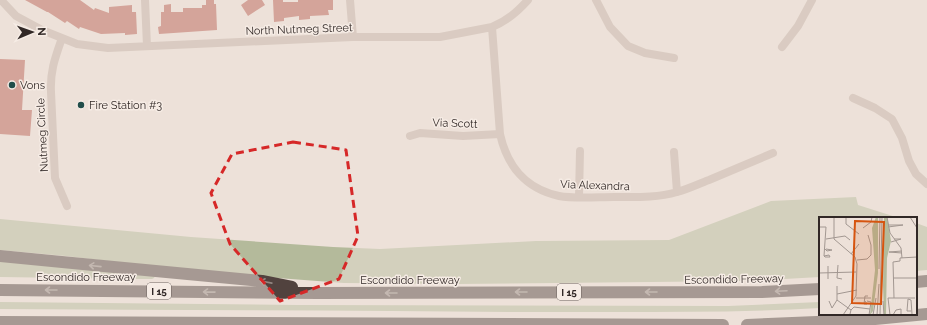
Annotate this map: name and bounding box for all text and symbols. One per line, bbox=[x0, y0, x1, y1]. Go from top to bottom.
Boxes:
north arrow bbox=[12, 12, 52, 52]
street label: North Nutmeg Street bbox=[245, 21, 353, 38]
text: N bbox=[35, 27, 48, 36]
place label: Vons bbox=[20, 79, 45, 92]
marker: Vons bbox=[7, 80, 17, 90]
street label: Nutmeg Circle bbox=[34, 97, 51, 172]
place label: Fire Station #3 bbox=[89, 99, 162, 112]
marker: Fire Station #3 bbox=[76, 100, 86, 110]
street label: Via Scott bbox=[432, 116, 478, 131]
street label: Via Alexandra bbox=[560, 178, 630, 193]
inset map bbox=[819, 217, 917, 315]
one-way arrow bbox=[89, 262, 102, 269]
street label: Escondido Freeway bbox=[36, 271, 136, 284]
street label: Escondido Freeway bbox=[684, 272, 784, 287]
street label: Escondido Freeway bbox=[360, 274, 460, 287]
one-way arrow bbox=[260, 277, 273, 285]
road number: I 15 bbox=[147, 283, 171, 299]
road number: I 15 bbox=[557, 284, 581, 300]
one-way arrow bbox=[45, 286, 58, 294]
one-way arrow bbox=[203, 288, 216, 295]
one-way arrow bbox=[645, 288, 658, 296]
one-way arrow bbox=[775, 288, 788, 295]
one-way arrow bbox=[385, 289, 398, 297]
one-way arrow bbox=[515, 289, 528, 296]

